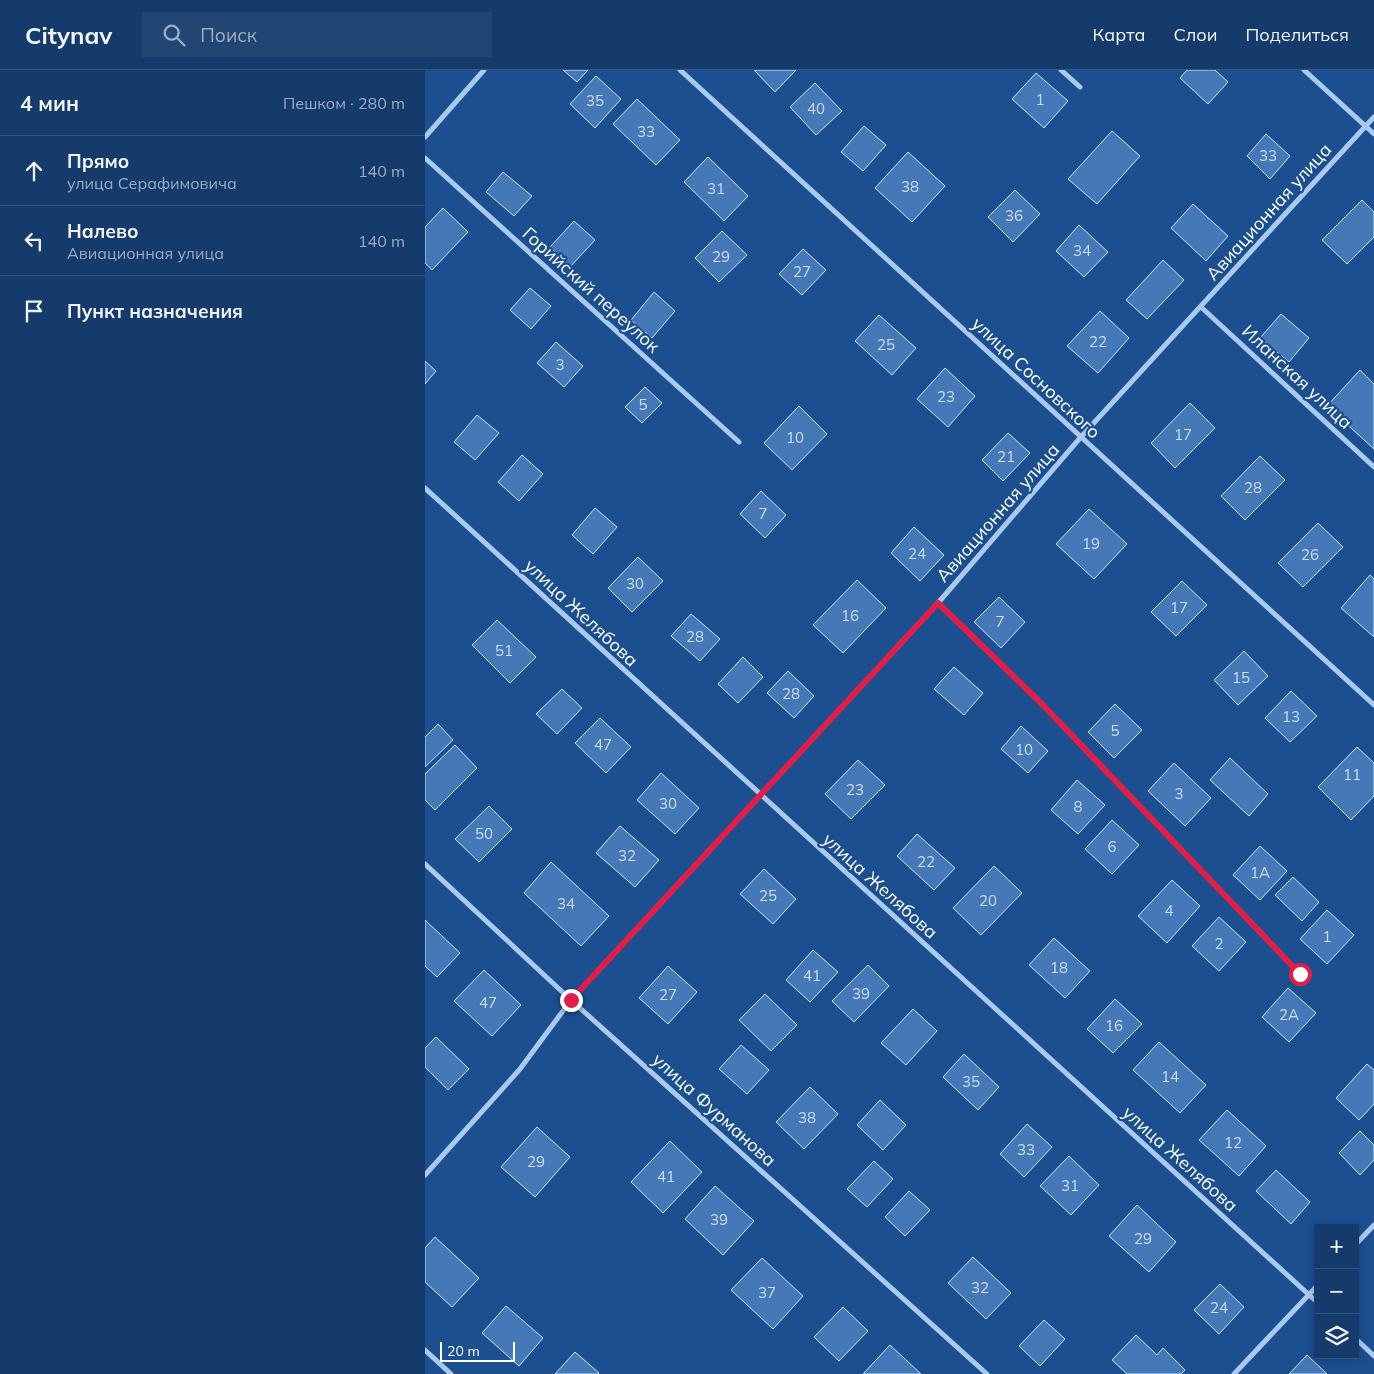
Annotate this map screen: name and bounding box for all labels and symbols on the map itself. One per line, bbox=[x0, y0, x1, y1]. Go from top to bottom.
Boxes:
house number: 1 bbox=[1035, 90, 1045, 109]
house number: 35 bbox=[586, 91, 604, 110]
house number: 40 bbox=[807, 99, 825, 118]
house number: 33 bbox=[637, 122, 655, 141]
street label: Авиационная улица bbox=[1201, 138, 1336, 285]
house number: 33 bbox=[1259, 146, 1277, 165]
house number: 38 bbox=[901, 177, 919, 196]
house number: 31 bbox=[707, 179, 725, 198]
house number: 36 bbox=[1005, 206, 1023, 225]
street label: Горийский переулок bbox=[518, 222, 665, 358]
house number: 34 bbox=[1073, 241, 1091, 260]
house number: 29 bbox=[712, 247, 730, 266]
house number: 27 bbox=[793, 262, 811, 281]
street label: улица Сосновского bbox=[967, 312, 1106, 443]
street label: Иланская улица bbox=[1237, 320, 1357, 434]
house number: 22 bbox=[1089, 332, 1107, 351]
house number: 25 bbox=[877, 335, 895, 354]
house number: 3 bbox=[555, 355, 565, 374]
house number: 23 bbox=[937, 387, 955, 406]
house number: 5 bbox=[638, 395, 648, 414]
house number: 17 bbox=[1174, 425, 1192, 444]
house number: 10 bbox=[786, 428, 804, 447]
street label: Авиационная улица bbox=[931, 438, 1064, 587]
house number: 21 bbox=[997, 447, 1015, 466]
house number: 28 bbox=[1244, 478, 1262, 497]
house number: 7 bbox=[758, 504, 768, 523]
house number: 19 bbox=[1082, 534, 1100, 553]
house number: 24 bbox=[908, 544, 926, 563]
house number: 26 bbox=[1301, 545, 1319, 564]
street label: улица Желябова bbox=[520, 554, 643, 671]
house number: 30 bbox=[626, 574, 644, 593]
house number: 17 bbox=[1170, 598, 1188, 617]
house number: 16 bbox=[841, 606, 859, 625]
house number: 7 bbox=[995, 612, 1005, 631]
house number: 28 bbox=[686, 627, 704, 646]
house number: 51 bbox=[495, 641, 513, 660]
house number: 15 bbox=[1232, 668, 1250, 687]
house number: 28 bbox=[782, 684, 800, 703]
house number: 13 bbox=[1282, 707, 1300, 726]
house number: 5 bbox=[1110, 721, 1120, 740]
house number: 47 bbox=[594, 735, 612, 754]
house number: 10 bbox=[1015, 740, 1033, 759]
house number: 11 bbox=[1343, 765, 1361, 784]
house number: 23 bbox=[846, 780, 864, 799]
house number: 3 bbox=[1174, 784, 1184, 803]
house number: 30 bbox=[659, 794, 677, 813]
house number: 8 bbox=[1073, 797, 1083, 816]
house number: 50 bbox=[475, 824, 493, 843]
street label: улица Желябова bbox=[818, 828, 943, 943]
house number: 6 bbox=[1107, 837, 1117, 856]
house number: 32 bbox=[618, 846, 636, 865]
house number: 22 bbox=[917, 852, 935, 871]
house number: 1А bbox=[1250, 863, 1270, 882]
house number: 25 bbox=[759, 886, 777, 905]
house number: 20 bbox=[979, 891, 997, 910]
house number: 34 bbox=[557, 894, 575, 913]
house number: 4 bbox=[1164, 901, 1174, 920]
house number: 1 bbox=[1322, 927, 1332, 946]
house number: 2 bbox=[1214, 934, 1224, 953]
house number: 18 bbox=[1050, 958, 1068, 977]
route start bbox=[1289, 963, 1312, 986]
house number: 41 bbox=[803, 966, 821, 985]
house number: 39 bbox=[852, 984, 870, 1003]
house number: 27 bbox=[659, 985, 677, 1004]
route end bbox=[560, 989, 583, 1012]
house number: 47 bbox=[479, 993, 497, 1012]
house number: 2А bbox=[1279, 1005, 1299, 1024]
house number: 16 bbox=[1105, 1016, 1123, 1035]
street label: улица Фурманова bbox=[648, 1048, 781, 1171]
house number: 14 bbox=[1161, 1067, 1179, 1086]
house number: 35 bbox=[962, 1072, 980, 1091]
street label: улица Желябова bbox=[1118, 1101, 1243, 1216]
house number: 38 bbox=[798, 1108, 816, 1127]
house number: 12 bbox=[1224, 1133, 1242, 1152]
house number: 33 bbox=[1017, 1140, 1035, 1159]
house number: 29 bbox=[527, 1152, 545, 1171]
house number: 41 bbox=[657, 1167, 675, 1186]
house number: 31 bbox=[1061, 1176, 1079, 1195]
house number: 39 bbox=[710, 1210, 728, 1229]
house number: 29 bbox=[1134, 1229, 1152, 1248]
house number: 32 bbox=[971, 1278, 989, 1297]
house number: 37 bbox=[758, 1283, 776, 1302]
house number: 24 bbox=[1210, 1298, 1228, 1317]
scale bar bbox=[440, 1339, 515, 1362]

